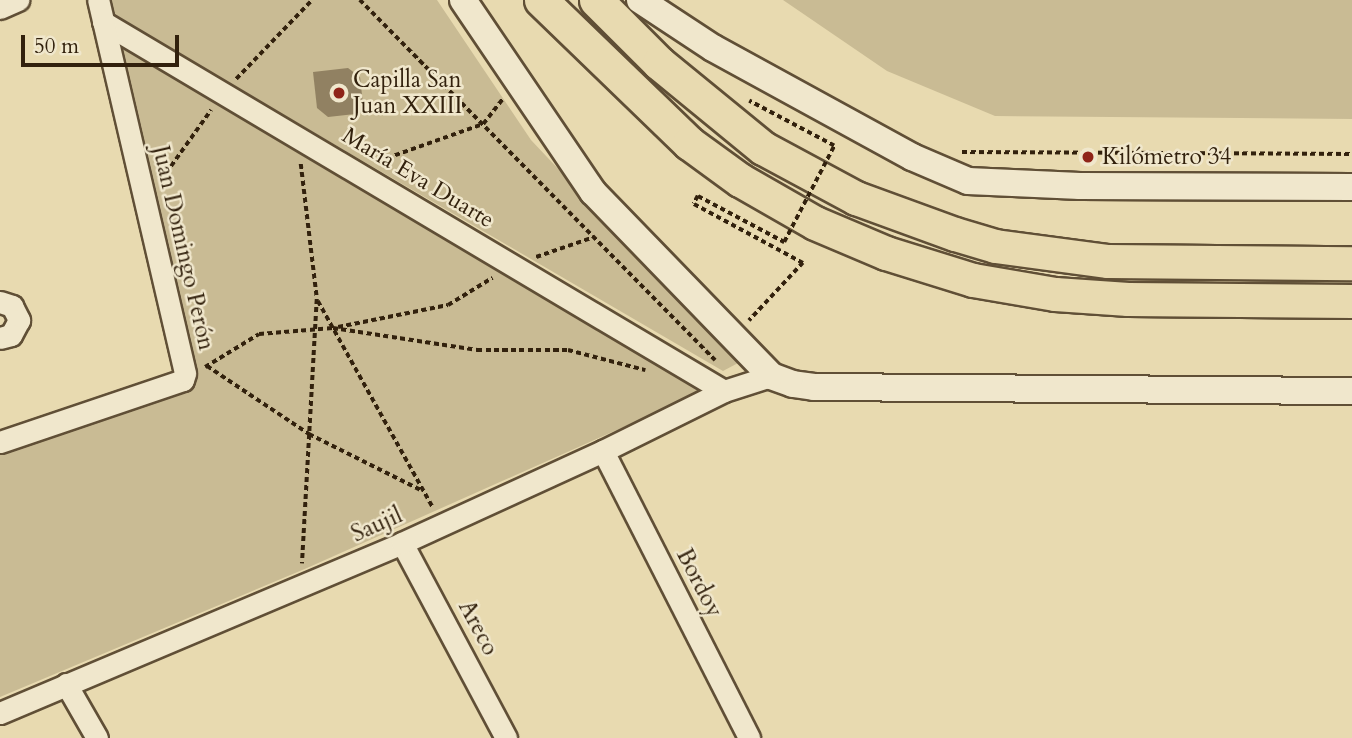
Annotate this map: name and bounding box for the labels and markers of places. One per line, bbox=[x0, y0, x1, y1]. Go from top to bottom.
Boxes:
place label: Capilla San Juan XXIII bbox=[353, 66, 462, 120]
marker: Capilla San Juan XXIII bbox=[331, 85, 347, 101]
place label: Kilómetro 34 bbox=[1102, 143, 1232, 171]
marker: Kilómetro 34 bbox=[1080, 149, 1096, 165]

